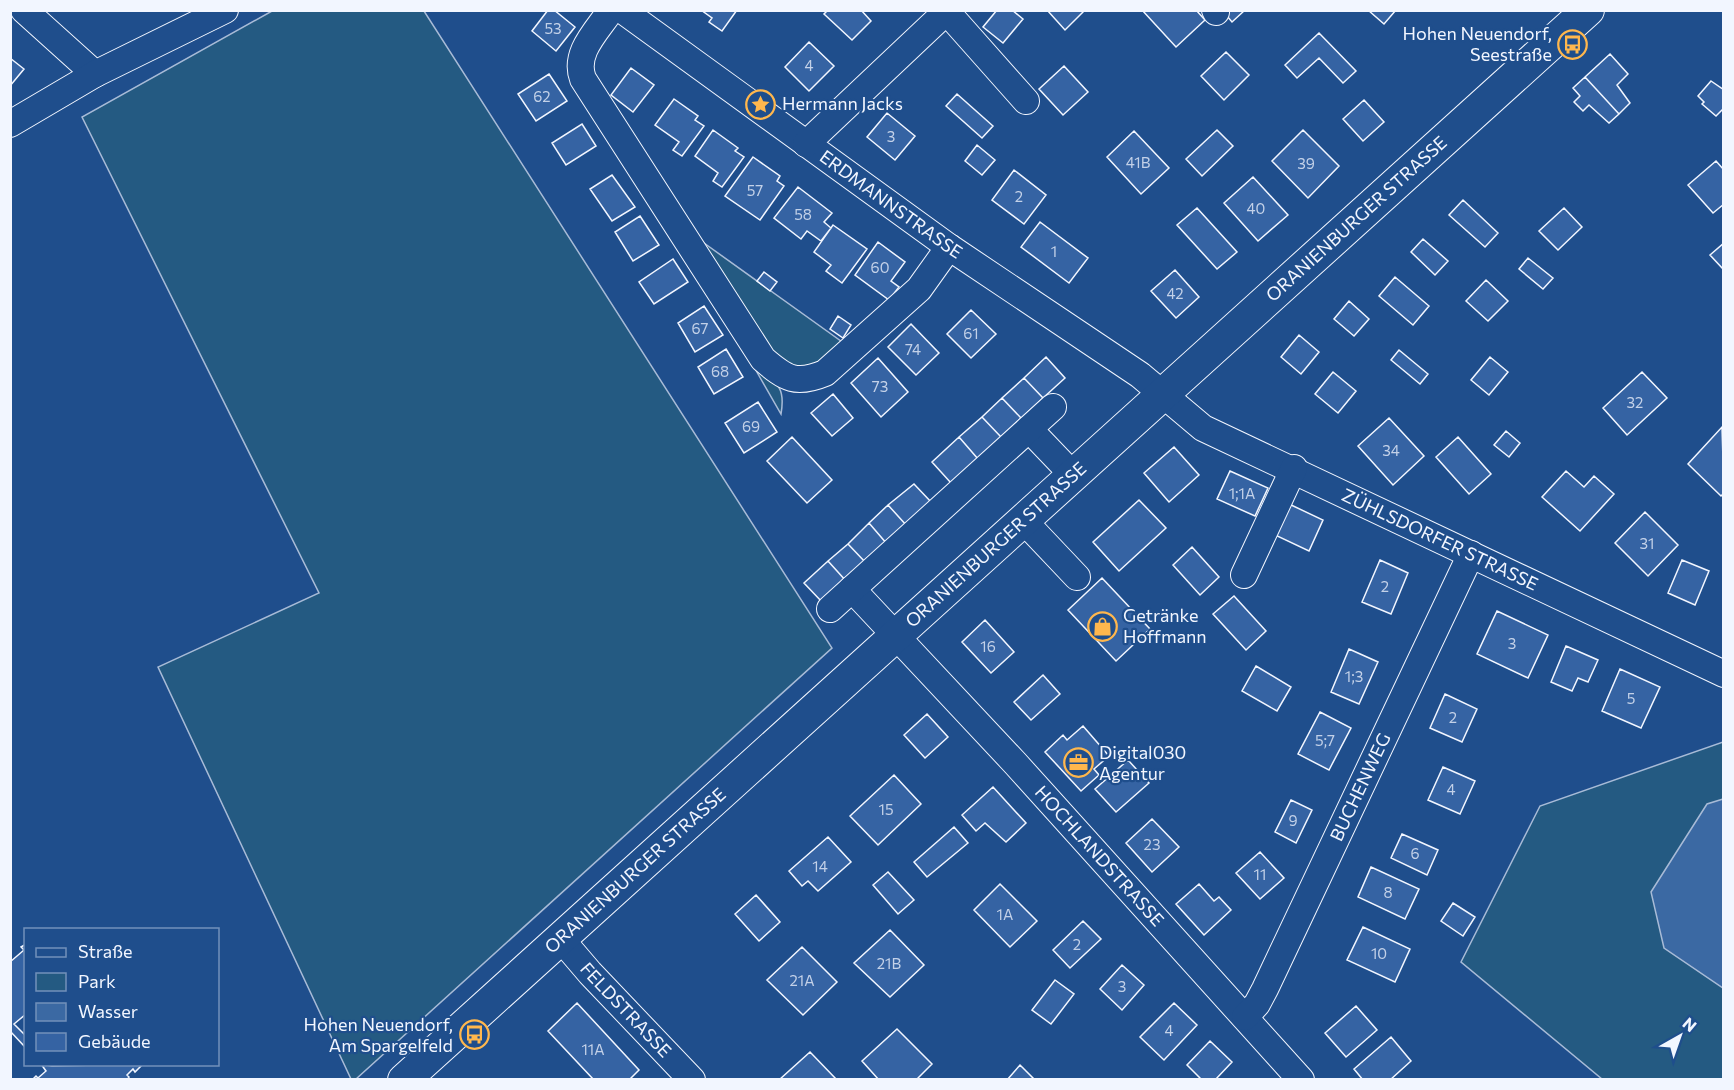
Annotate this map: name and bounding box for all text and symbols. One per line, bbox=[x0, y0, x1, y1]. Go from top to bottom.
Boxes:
house number: 53 bbox=[544, 19, 562, 37]
place label: Hohen Neuendorf, Seestraße bbox=[1403, 22, 1552, 65]
bus stop icon: Hohen Neuendorf, Seestraße bbox=[1557, 28, 1589, 60]
house number: 4 bbox=[805, 56, 814, 74]
house number: 62 bbox=[533, 87, 551, 105]
place icon: Hermann Jacks bbox=[745, 88, 777, 120]
place label: Hermann Jacks bbox=[782, 92, 903, 114]
house number: 3 bbox=[887, 127, 895, 145]
street label: ORANIENBURGER STRASSE bbox=[1261, 131, 1451, 306]
street label: ERDMANNSTRASSE bbox=[816, 145, 967, 263]
house number: 41B bbox=[1126, 153, 1151, 171]
house number: 39 bbox=[1297, 154, 1315, 172]
house number: 57 bbox=[747, 181, 763, 199]
house number: 2 bbox=[1015, 187, 1023, 205]
house number: 40 bbox=[1247, 199, 1265, 217]
house number: 58 bbox=[794, 205, 812, 223]
house number: 1 bbox=[1051, 242, 1057, 260]
house number: 60 bbox=[871, 258, 889, 276]
house number: 42 bbox=[1166, 284, 1184, 302]
house number: 67 bbox=[692, 319, 709, 337]
house number: 61 bbox=[963, 324, 979, 342]
house number: 74 bbox=[905, 340, 921, 358]
house number: 68 bbox=[711, 362, 729, 380]
house number: 73 bbox=[872, 377, 888, 395]
house number: 32 bbox=[1627, 393, 1643, 411]
house number: 69 bbox=[742, 417, 760, 435]
house number: 34 bbox=[1382, 441, 1400, 459]
street label: ORANIENBURGER STRASSE bbox=[900, 457, 1090, 632]
street label: ZÜHLSDORFER STRASSE bbox=[1339, 483, 1542, 595]
house number: 1;1A bbox=[1229, 484, 1255, 502]
house number: 31 bbox=[1640, 534, 1654, 552]
house number: 2 bbox=[1381, 577, 1389, 595]
place label: Getränke Hoffmann bbox=[1123, 604, 1207, 647]
shop icon: Getränke Hoffmann bbox=[1086, 610, 1118, 642]
house number: 3 bbox=[1508, 634, 1516, 652]
house number: 16 bbox=[980, 637, 996, 655]
house number: 1;3 bbox=[1345, 667, 1363, 685]
house number: 5 bbox=[1627, 689, 1635, 707]
house number: 2 bbox=[1449, 708, 1457, 726]
street label: BUCHENWEG bbox=[1325, 729, 1395, 844]
house number: 5;7 bbox=[1315, 731, 1335, 749]
place label: Digital030 Agentur bbox=[1099, 741, 1186, 784]
office icon: Digital030 Agentur bbox=[1062, 747, 1094, 779]
house number: 4 bbox=[1447, 780, 1456, 798]
street label: HOCHLANDSTRASSE bbox=[1031, 781, 1169, 930]
street label: ORANIENBURGER STRASSE bbox=[540, 783, 730, 957]
house number: 15 bbox=[878, 800, 894, 818]
house number: 9 bbox=[1288, 811, 1298, 829]
house number: 23 bbox=[1144, 835, 1160, 853]
house number: 6 bbox=[1410, 844, 1420, 862]
house number: 14 bbox=[812, 857, 828, 875]
house number: 11 bbox=[1254, 865, 1266, 883]
house number: 8 bbox=[1383, 883, 1393, 901]
house number: 1A bbox=[997, 905, 1013, 923]
legend bbox=[24, 928, 219, 1066]
house number: 2 bbox=[1073, 935, 1081, 953]
text: Straße bbox=[78, 940, 133, 962]
house number: 10 bbox=[1371, 944, 1387, 962]
house number: 21B bbox=[877, 954, 902, 972]
street label: FELDSTRASSE bbox=[576, 958, 676, 1061]
text: Park bbox=[78, 970, 116, 992]
house number: 21A bbox=[789, 971, 815, 989]
house number: 3 bbox=[1118, 977, 1126, 995]
text: Wasser bbox=[78, 1000, 138, 1022]
north arrow bbox=[1650, 1006, 1710, 1066]
place label: Hohen Neuendorf, Am Spargelfeld bbox=[304, 1013, 453, 1056]
text: N bbox=[1679, 1013, 1701, 1035]
bus stop icon: Hohen Neuendorf, Am Spargelfeld bbox=[458, 1019, 490, 1051]
house number: 4 bbox=[1165, 1021, 1174, 1039]
text: Gebäude bbox=[78, 1030, 151, 1052]
house number: 11A bbox=[581, 1040, 605, 1058]

